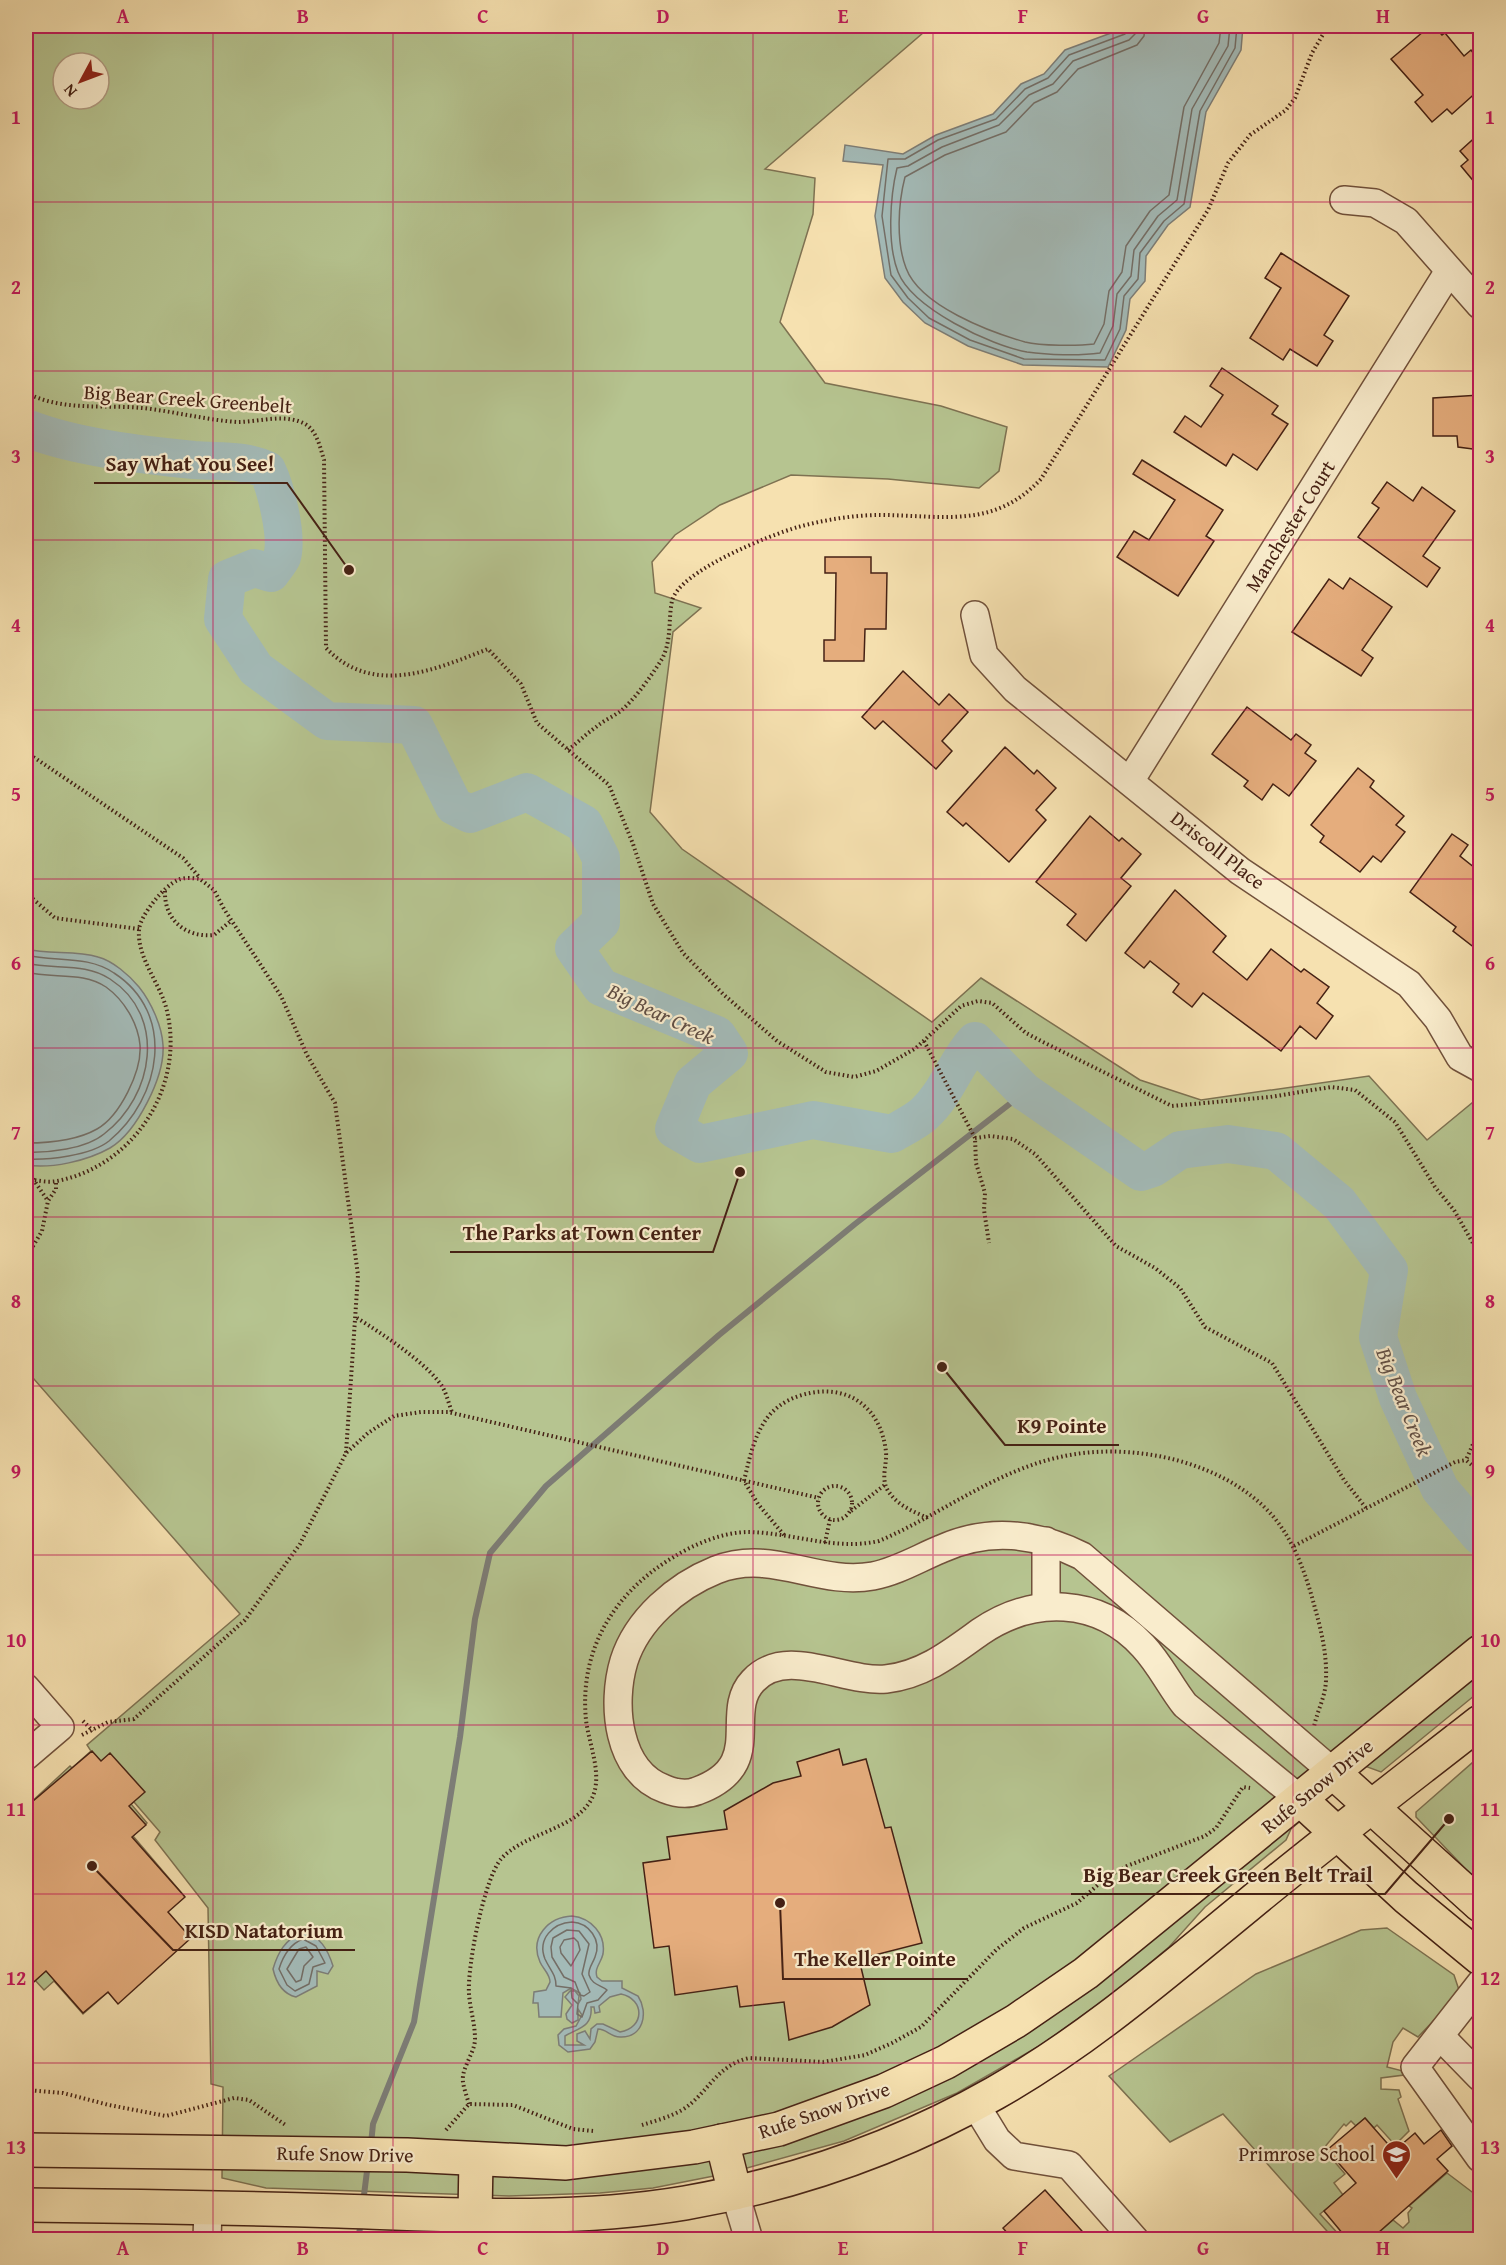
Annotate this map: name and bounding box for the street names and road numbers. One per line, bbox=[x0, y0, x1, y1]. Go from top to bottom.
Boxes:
street label: Big Bear Creek Greenbelt bbox=[83, 377, 293, 420]
street label: Manchester Court bbox=[1237, 454, 1342, 597]
street label: Driscoll Place bbox=[1165, 803, 1272, 896]
street label: Rufe Snow Drive bbox=[1254, 1731, 1379, 1840]
street label: Rufe Snow Drive bbox=[754, 2074, 893, 2146]
street label: Rufe Snow Drive bbox=[276, 2138, 414, 2169]

